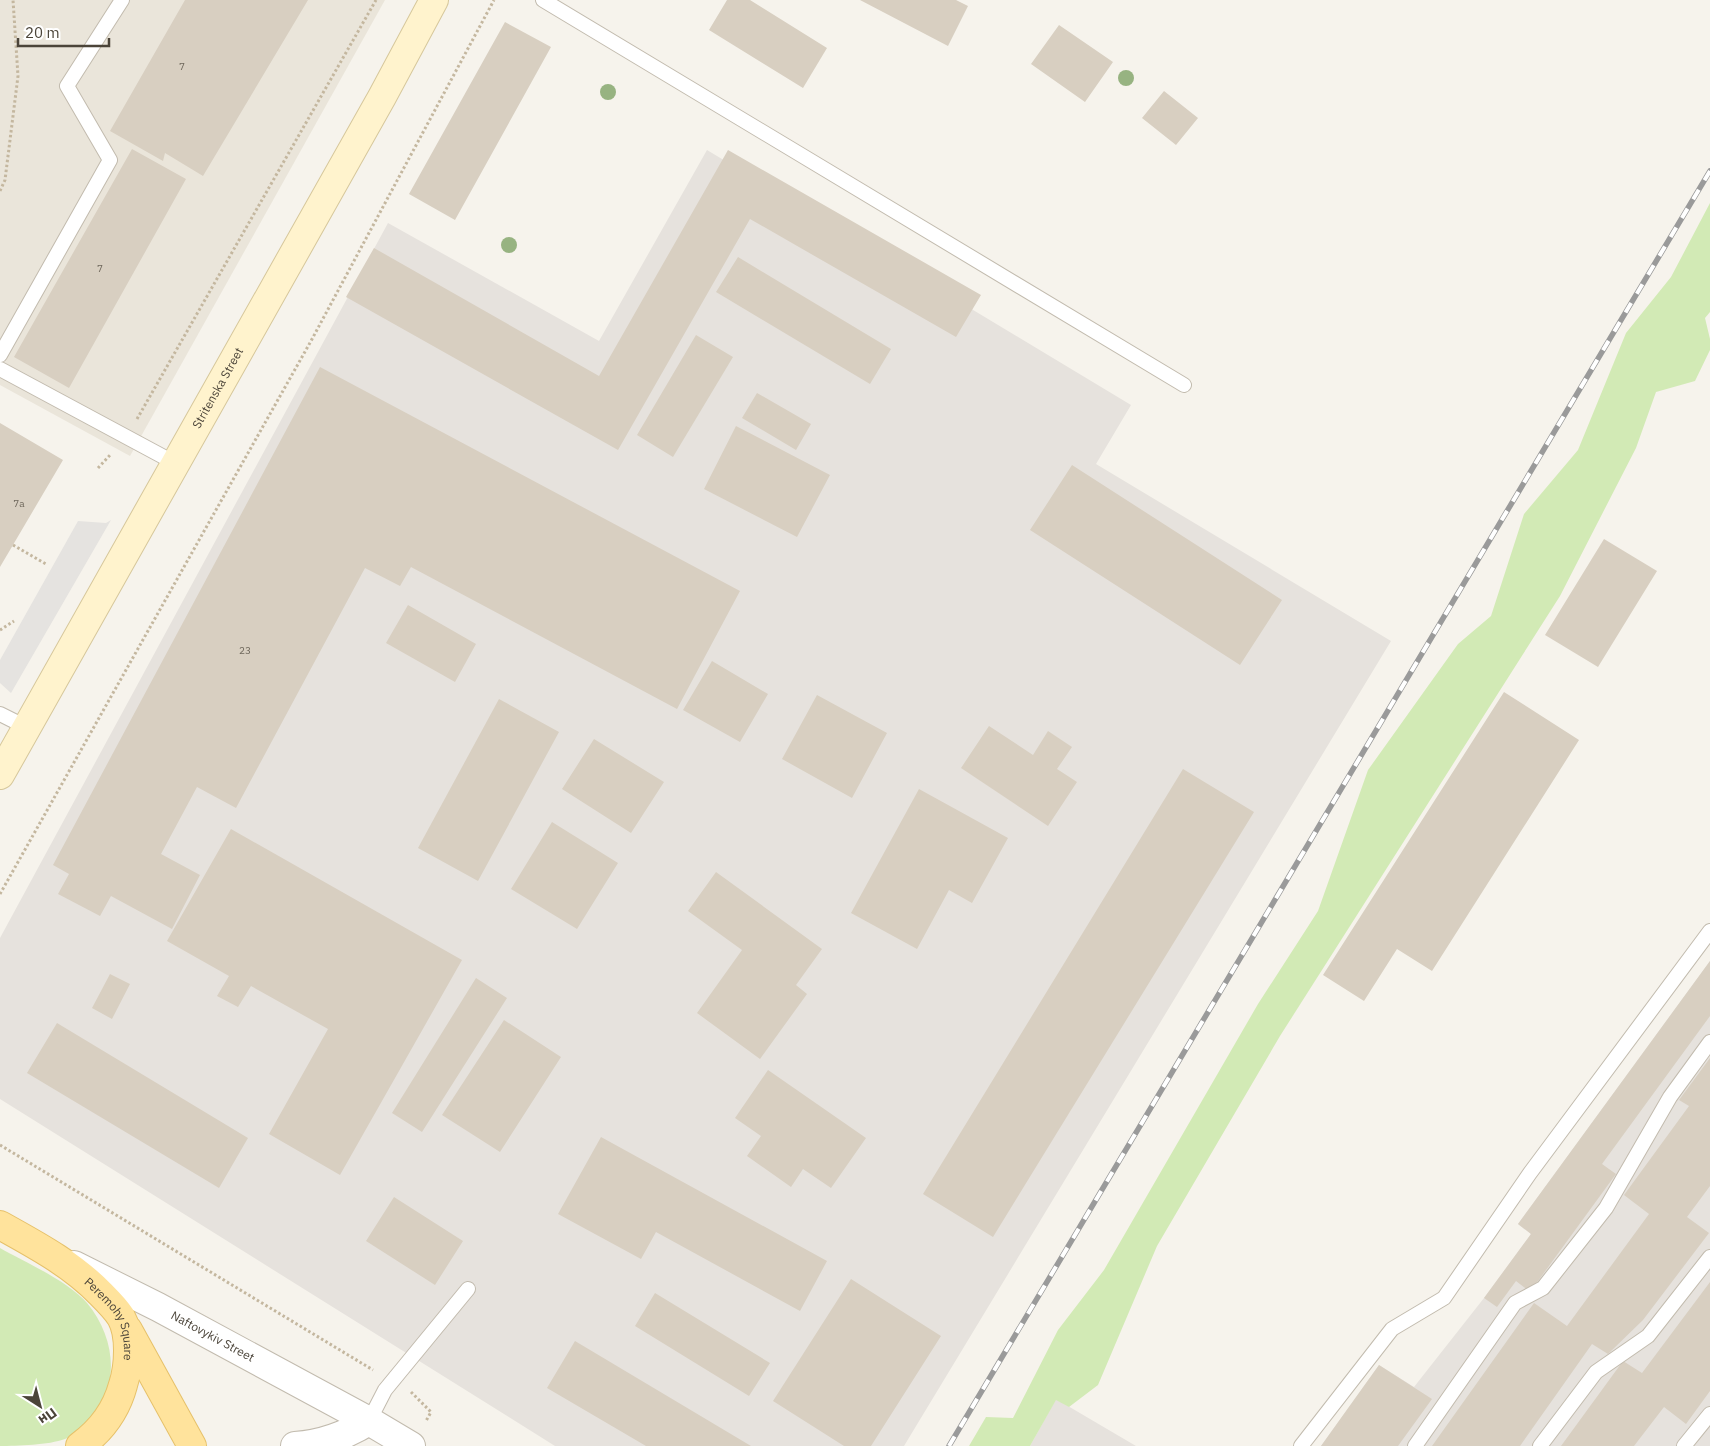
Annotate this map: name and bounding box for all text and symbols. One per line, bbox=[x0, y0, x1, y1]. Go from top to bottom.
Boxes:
scale bar bbox=[18, 15, 109, 47]
text: 20 m bbox=[25, 23, 60, 42]
house number: 7 bbox=[179, 60, 185, 73]
house number: 7 bbox=[97, 262, 103, 275]
street label: Stritenska Street bbox=[189, 345, 246, 431]
house number: 7а bbox=[13, 497, 25, 510]
house number: 23 bbox=[239, 644, 251, 657]
street label: Peremohy Square bbox=[81, 1274, 136, 1361]
street label: Naftovykiv Street bbox=[169, 1307, 257, 1365]
north arrow bbox=[15, 1381, 65, 1431]
text: Пн bbox=[35, 1404, 60, 1429]

